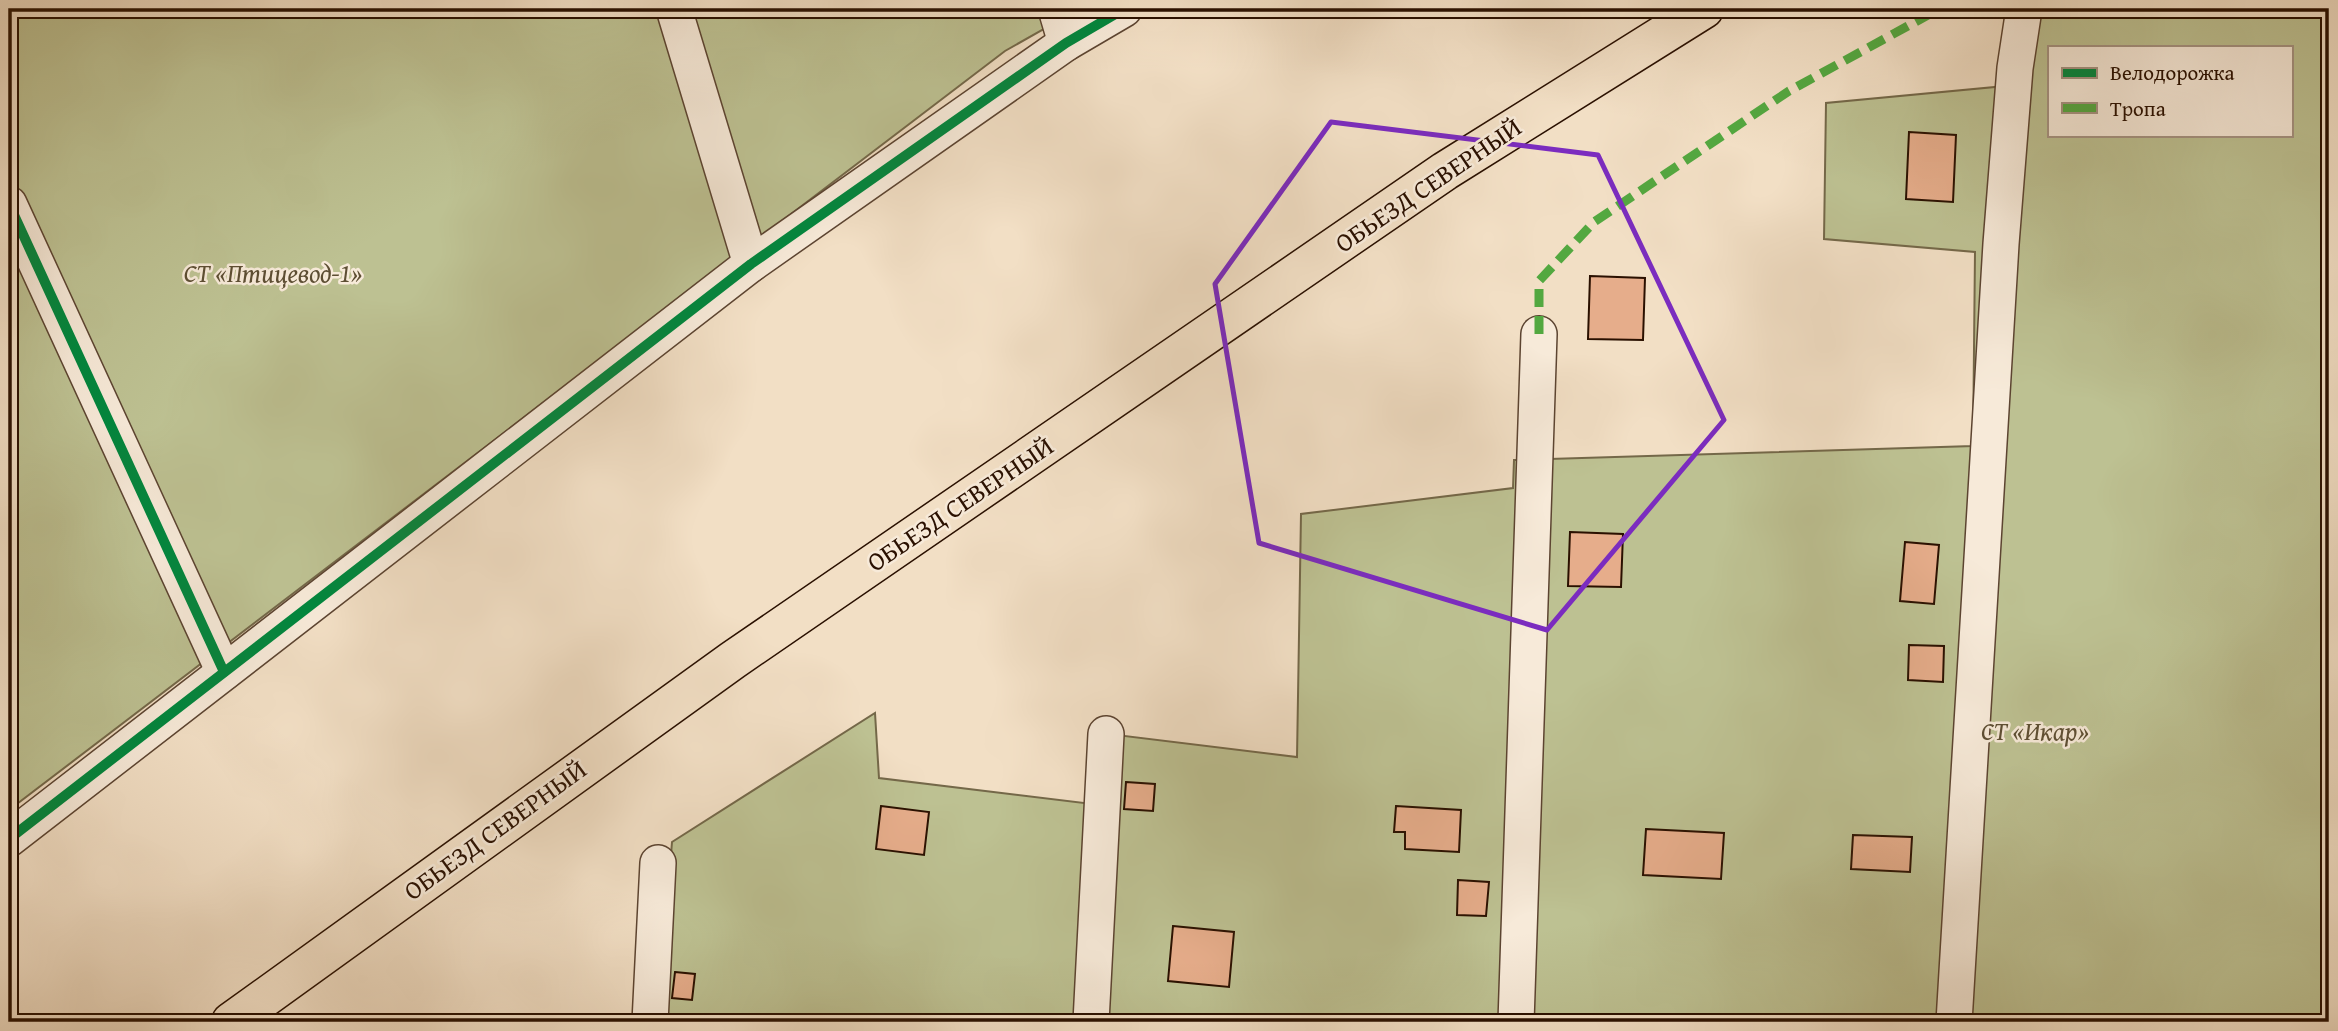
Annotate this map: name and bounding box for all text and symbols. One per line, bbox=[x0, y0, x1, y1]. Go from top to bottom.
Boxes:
legend bbox=[2048, 46, 2292, 136]
text: Велодорожка bbox=[2110, 57, 2235, 88]
text: Тропа bbox=[2110, 93, 2166, 124]
street label: ОБЬЕЗД СЕВЕРНЫЙ bbox=[1326, 107, 1529, 262]
park label: СТ «Птицевод-1» bbox=[184, 253, 362, 292]
street label: ОБЬЕЗД СЕВЕРНЫЙ bbox=[858, 426, 1061, 581]
park label: СТ «Икар» bbox=[1981, 711, 2089, 750]
street label: ОБЬЕЗД СЕВЕРНЫЙ bbox=[395, 750, 594, 909]

